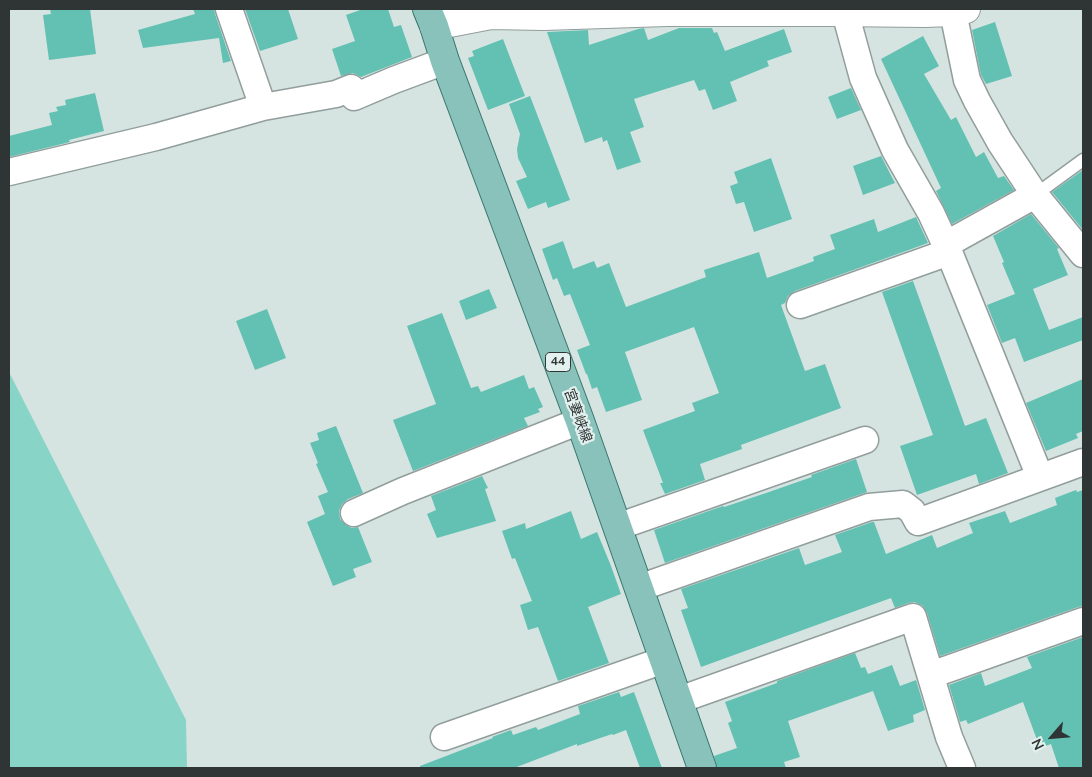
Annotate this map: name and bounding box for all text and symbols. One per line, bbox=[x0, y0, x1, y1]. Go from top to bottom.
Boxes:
road number: 44 bbox=[546, 352, 570, 372]
street label: 宮妻峡線 bbox=[560, 387, 594, 445]
north arrow bbox=[1027, 712, 1077, 762]
text: N bbox=[1027, 735, 1049, 753]

